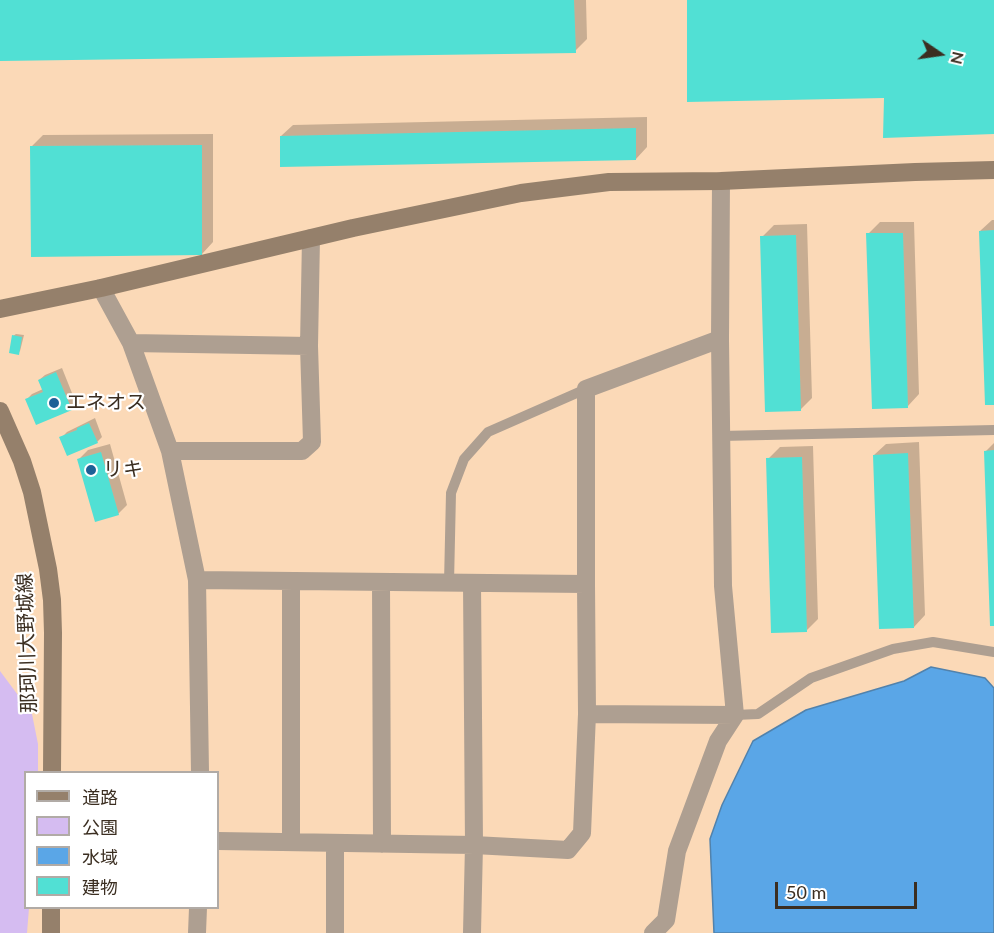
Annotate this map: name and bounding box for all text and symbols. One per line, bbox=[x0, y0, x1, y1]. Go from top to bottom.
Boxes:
north arrow bbox=[910, 24, 970, 84]
text: N bbox=[947, 50, 969, 66]
place label: エネオス bbox=[66, 391, 146, 415]
marker: エネオス bbox=[47, 396, 61, 410]
place label: リキ bbox=[103, 458, 143, 482]
marker: リキ bbox=[84, 463, 98, 477]
street label: 那珂川大野城線 bbox=[13, 573, 41, 713]
legend bbox=[24, 771, 219, 909]
text: 道路 bbox=[82, 786, 118, 808]
text: 公園 bbox=[82, 816, 118, 838]
text: 水域 bbox=[82, 846, 118, 868]
scale bar bbox=[778, 870, 920, 908]
text: 建物 bbox=[82, 876, 118, 898]
text: 50 m bbox=[786, 881, 826, 903]

